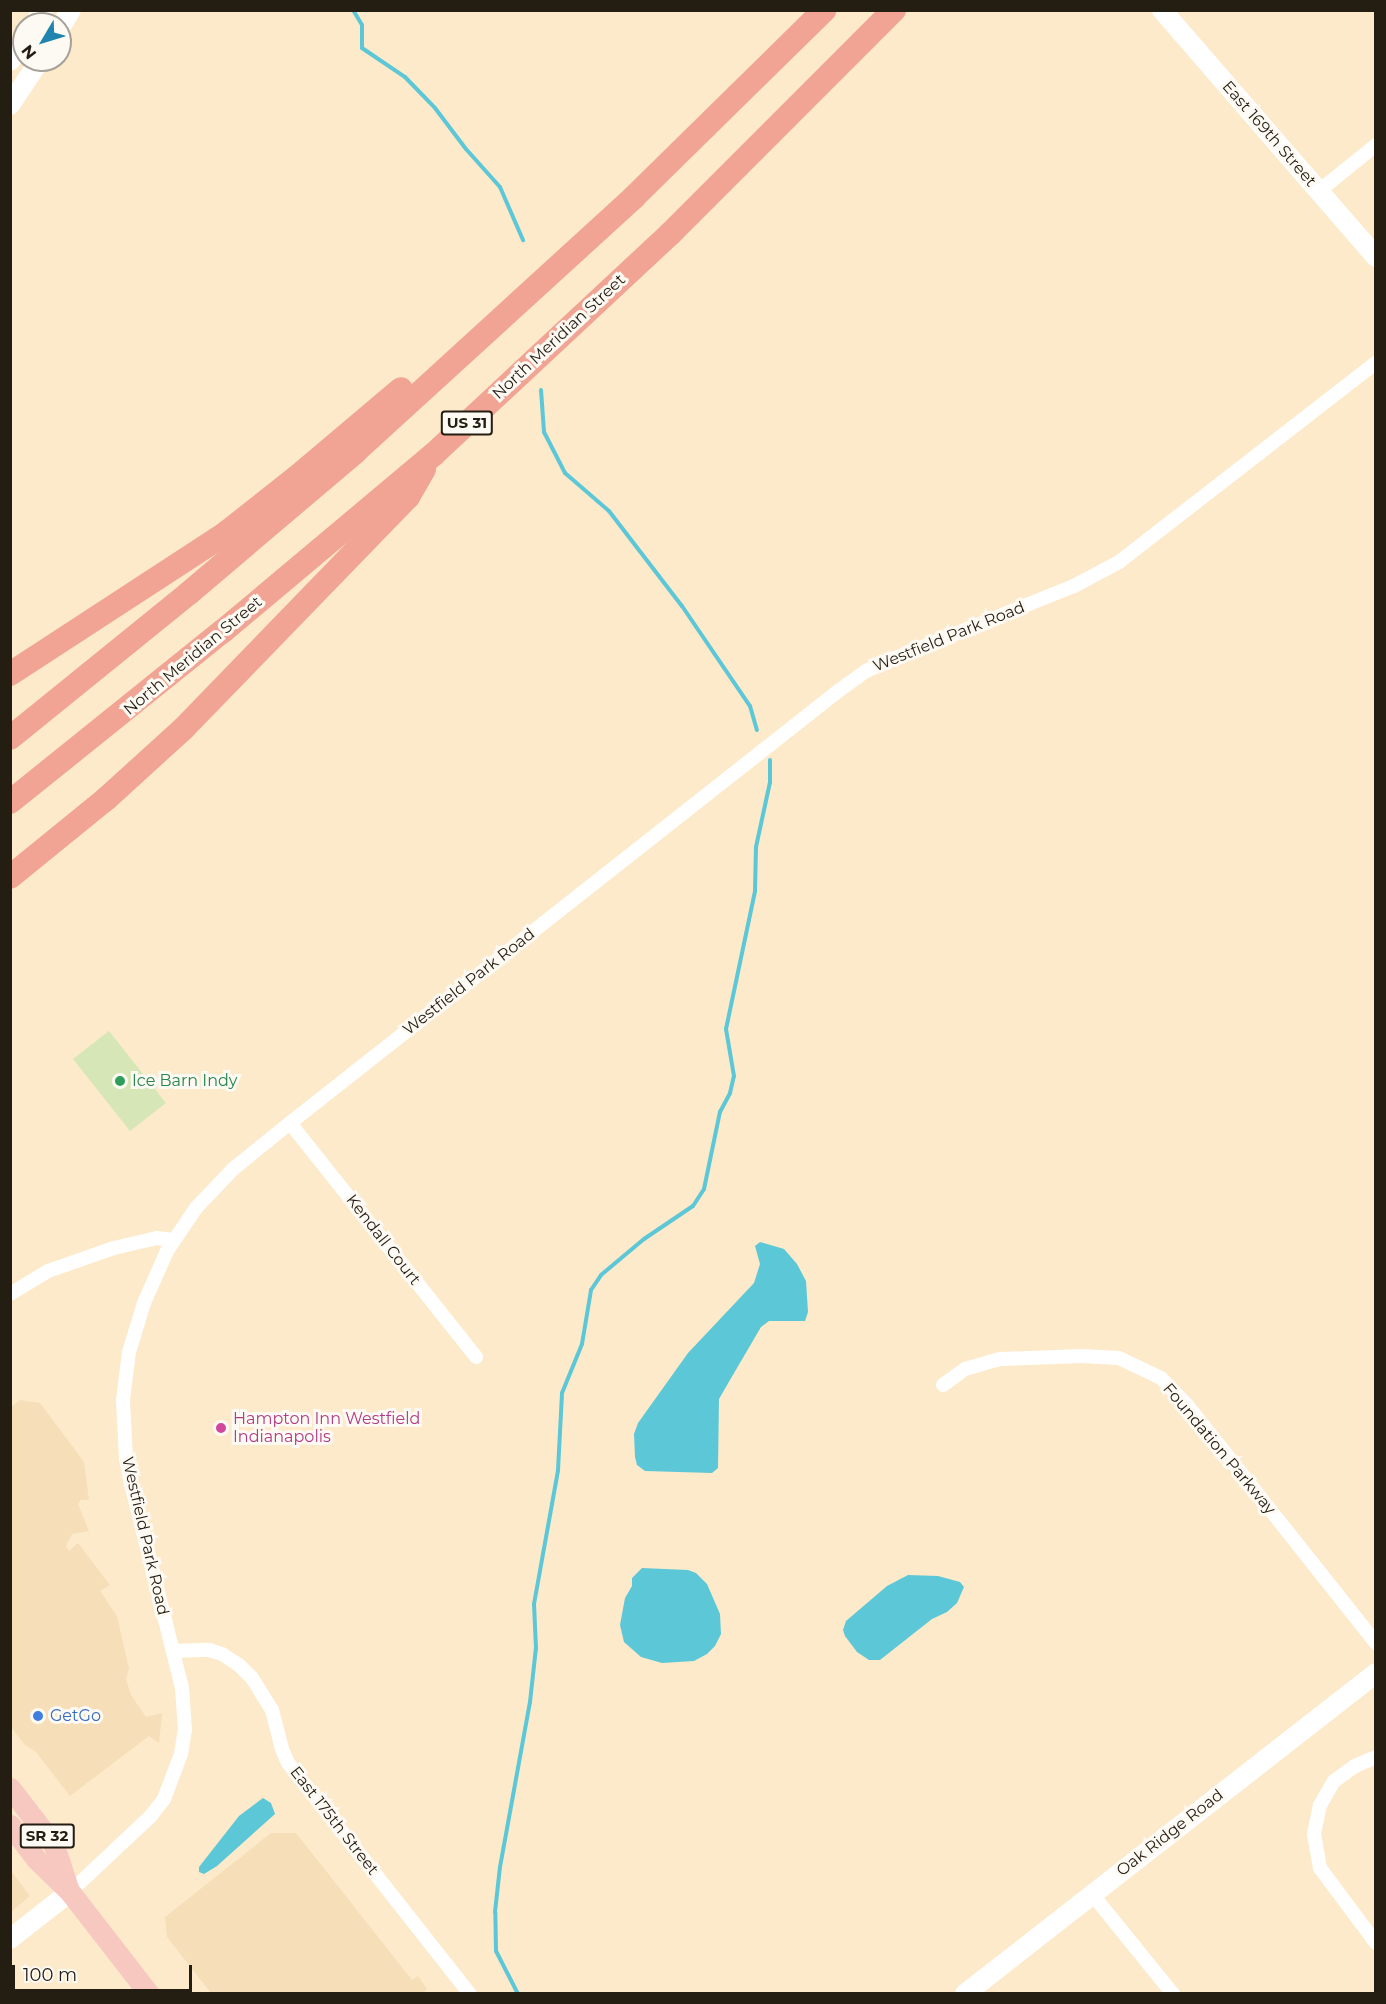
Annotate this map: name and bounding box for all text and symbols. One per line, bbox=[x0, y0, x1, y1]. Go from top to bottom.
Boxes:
north arrow bbox=[12, 12, 72, 72]
text: N bbox=[18, 41, 40, 63]
street label: East 169th Street bbox=[1218, 77, 1320, 191]
street label: North Meridian Street bbox=[489, 270, 629, 404]
road number: US 31 bbox=[440, 411, 494, 435]
street label: North Meridian Street bbox=[120, 592, 266, 720]
street label: Westfield Park Road bbox=[870, 598, 1028, 676]
street label: Westfield Park Road bbox=[399, 925, 539, 1039]
place label: Ice Barn Indy bbox=[132, 1071, 237, 1091]
marker: Ice Barn Indy bbox=[113, 1074, 127, 1088]
street label: Kendall Court bbox=[342, 1191, 424, 1289]
street label: Foundation Parkway bbox=[1159, 1380, 1279, 1518]
place label: Hampton Inn Westfield Indianapolis bbox=[233, 1409, 420, 1447]
marker: Hampton Inn Westfield Indianapolis bbox=[214, 1421, 228, 1435]
street label: Westfield Park Road bbox=[117, 1455, 173, 1617]
place label: GetGo bbox=[50, 1706, 101, 1726]
marker: GetGo bbox=[31, 1709, 45, 1723]
street label: East 175th Street bbox=[286, 1763, 382, 1879]
street label: Oak Ridge Road bbox=[1113, 1785, 1227, 1881]
road number: SR 32 bbox=[18, 1824, 76, 1848]
scale bar bbox=[15, 1953, 195, 1991]
text: 100 m bbox=[23, 1964, 77, 1986]

